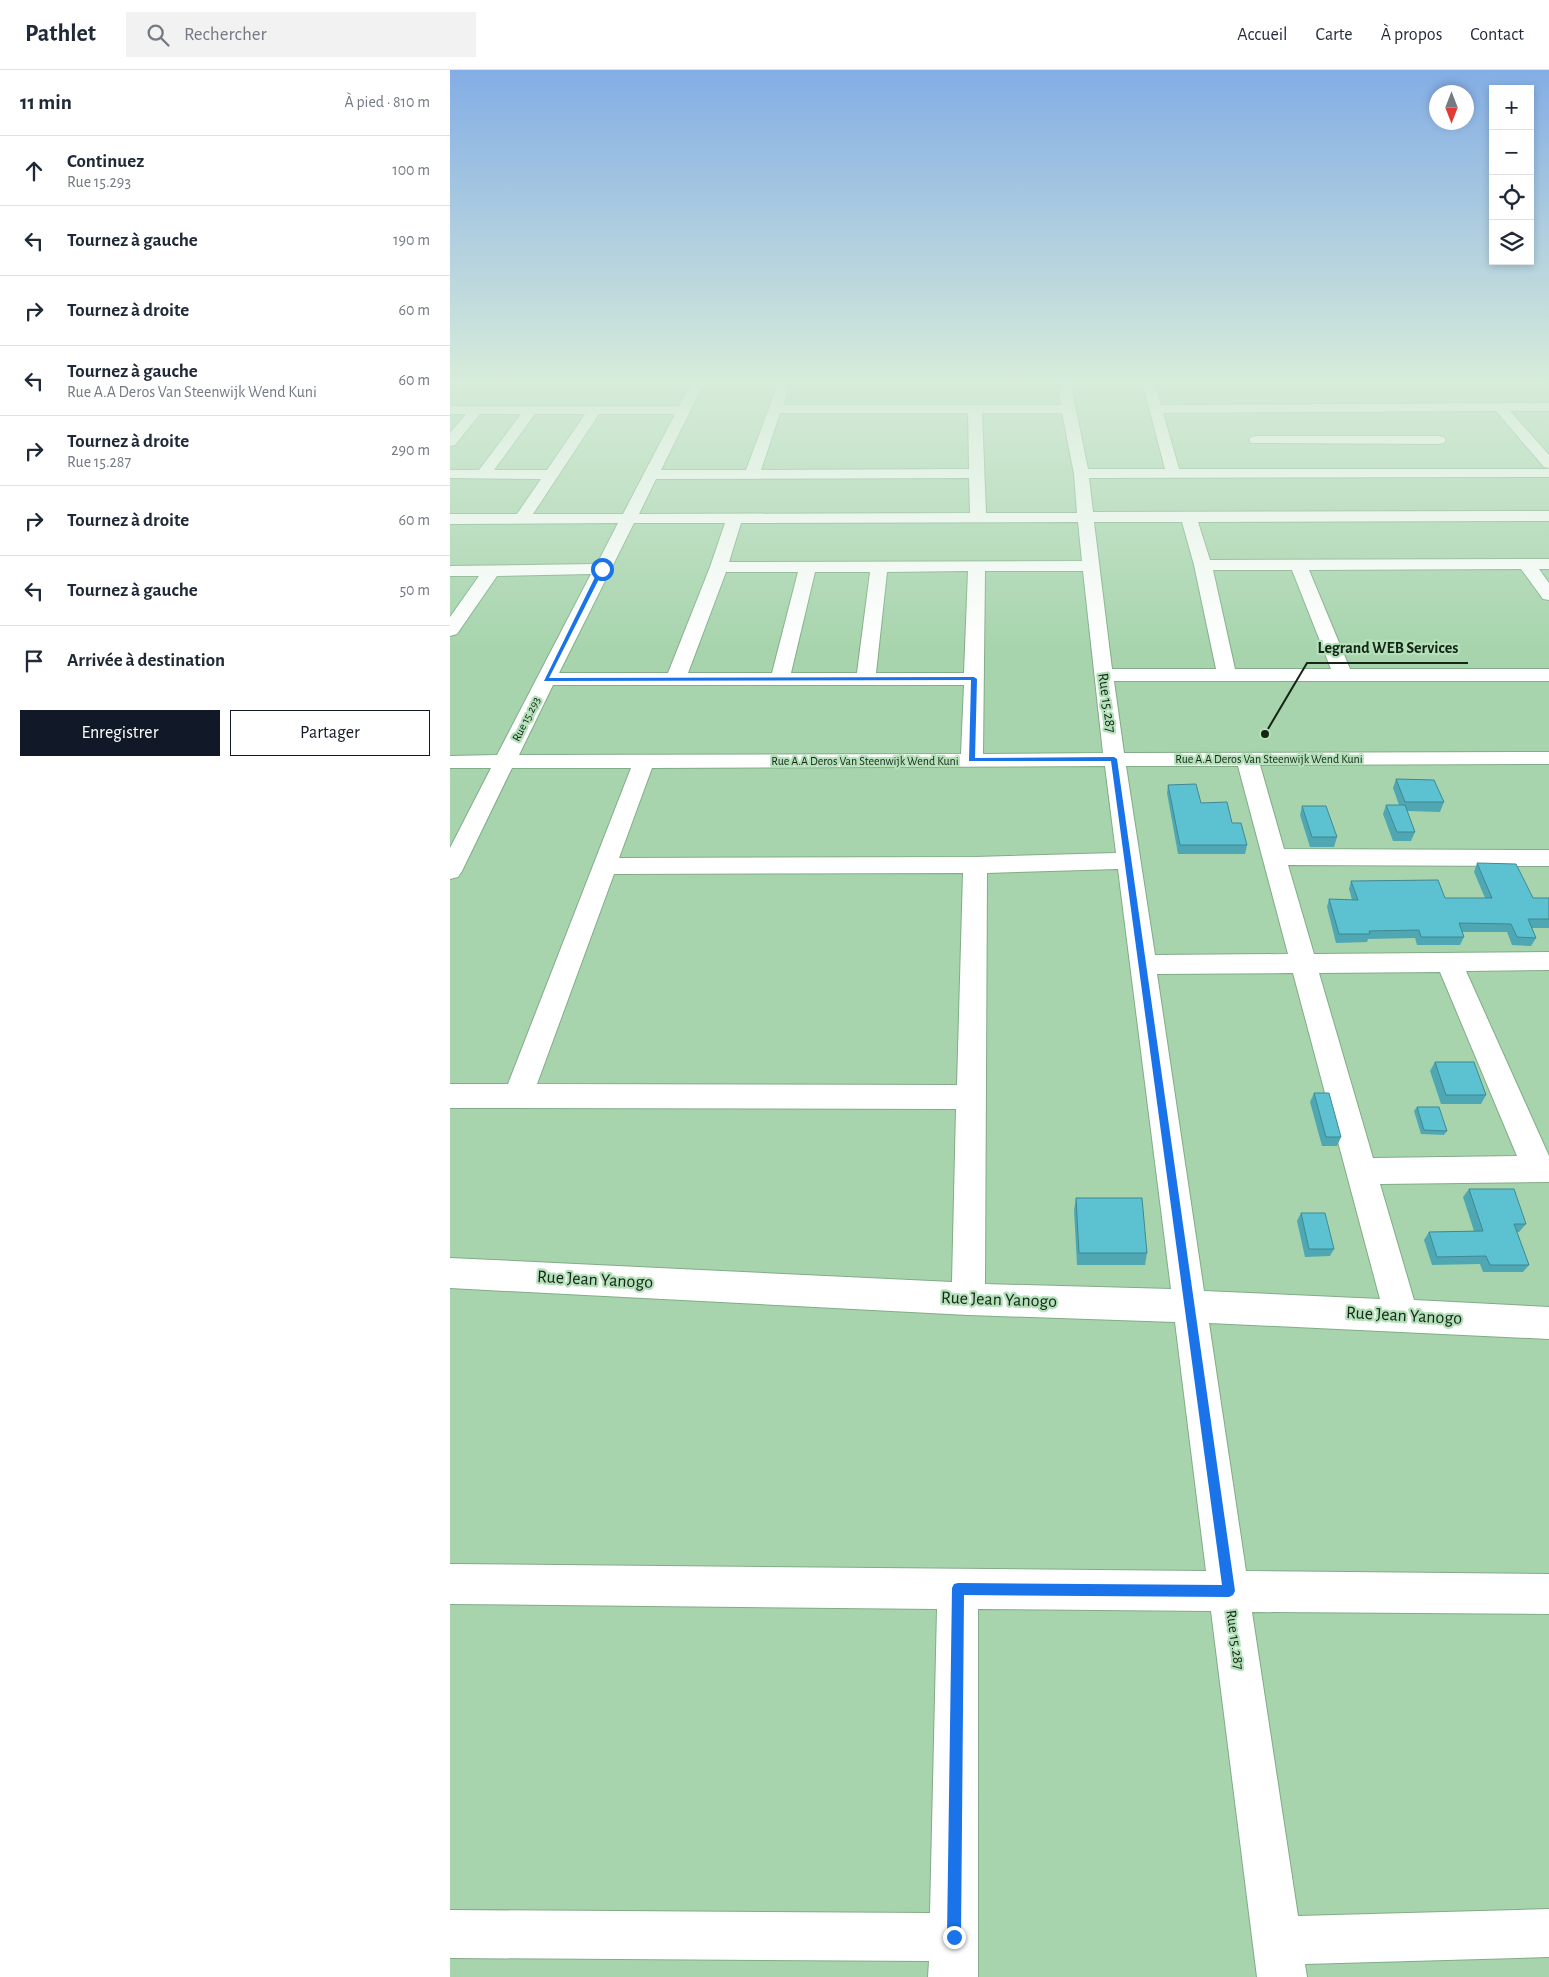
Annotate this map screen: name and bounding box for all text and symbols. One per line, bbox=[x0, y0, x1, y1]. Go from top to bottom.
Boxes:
search box bbox=[126, 12, 476, 57]
icon: search bbox=[144, 21, 172, 49]
text: Pathlet bbox=[25, 22, 96, 46]
text: Rechercher bbox=[184, 25, 267, 44]
text: Accueil bbox=[1237, 26, 1288, 44]
text: Carte bbox=[1316, 26, 1353, 44]
text: À propos bbox=[1381, 26, 1442, 44]
text: Contact bbox=[1470, 26, 1524, 44]
north arrow bbox=[1429, 85, 1474, 130]
map controls bbox=[1489, 85, 1534, 265]
button: + bbox=[1489, 85, 1534, 130]
text: 11 min bbox=[20, 92, 72, 113]
text: À pied · 810 m bbox=[345, 94, 430, 110]
button: − bbox=[1489, 130, 1534, 175]
text: Continuez bbox=[67, 152, 144, 171]
icon: ahead bbox=[20, 157, 48, 185]
text: 100 m bbox=[392, 162, 430, 178]
text: Rue 15.293 bbox=[67, 174, 131, 190]
button: locate bbox=[1489, 175, 1534, 220]
button: layers bbox=[1489, 220, 1534, 265]
icon: left bbox=[20, 227, 48, 255]
text: Tournez à gauche bbox=[67, 231, 198, 250]
text: 190 m bbox=[393, 232, 430, 248]
icon: right bbox=[20, 297, 48, 325]
text: Tournez à droite bbox=[67, 301, 189, 320]
text: 60 m bbox=[399, 302, 430, 318]
text: Tournez à gauche bbox=[67, 362, 198, 381]
icon: left bbox=[20, 367, 48, 395]
text: 60 m bbox=[399, 372, 430, 388]
text: Rue A.A Deros Van Steenwijk Wend Kuni bbox=[67, 384, 317, 400]
text: Tournez à droite bbox=[67, 432, 189, 451]
icon: right bbox=[20, 437, 48, 465]
text: 290 m bbox=[391, 442, 430, 458]
text: Rue 15.287 bbox=[67, 454, 131, 470]
icon: right bbox=[20, 507, 48, 535]
text: Tournez à droite bbox=[67, 511, 189, 530]
text: 60 m bbox=[399, 512, 430, 528]
route start bbox=[591, 558, 614, 581]
icon: left bbox=[20, 577, 48, 605]
text: Tournez à gauche bbox=[67, 581, 198, 600]
text: 50 m bbox=[399, 582, 430, 598]
callout: Legrand WEB Services bbox=[1307, 632, 1468, 663]
text: Legrand WEB Services bbox=[1318, 640, 1458, 656]
icon: arrive bbox=[20, 647, 48, 675]
text: Arrivée à destination bbox=[67, 651, 225, 670]
street label: Rue 15.287 bbox=[1095, 672, 1119, 734]
street label: Rue 15.293 bbox=[510, 695, 542, 743]
button: Enregistrer bbox=[20, 710, 220, 756]
button: Partager bbox=[230, 710, 430, 756]
street label: Rue A.A Deros Van Steenwijk Wend Kuni bbox=[1175, 753, 1363, 766]
street label: Rue A.A Deros Van Steenwijk Wend Kuni bbox=[771, 755, 959, 768]
street label: Rue Jean Yanogo bbox=[537, 1268, 654, 1292]
street label: Rue Jean Yanogo bbox=[941, 1289, 1058, 1311]
street label: Rue Jean Yanogo bbox=[1346, 1304, 1463, 1328]
street label: Rue 15.287 bbox=[1223, 1609, 1247, 1671]
route end bbox=[943, 1926, 966, 1949]

